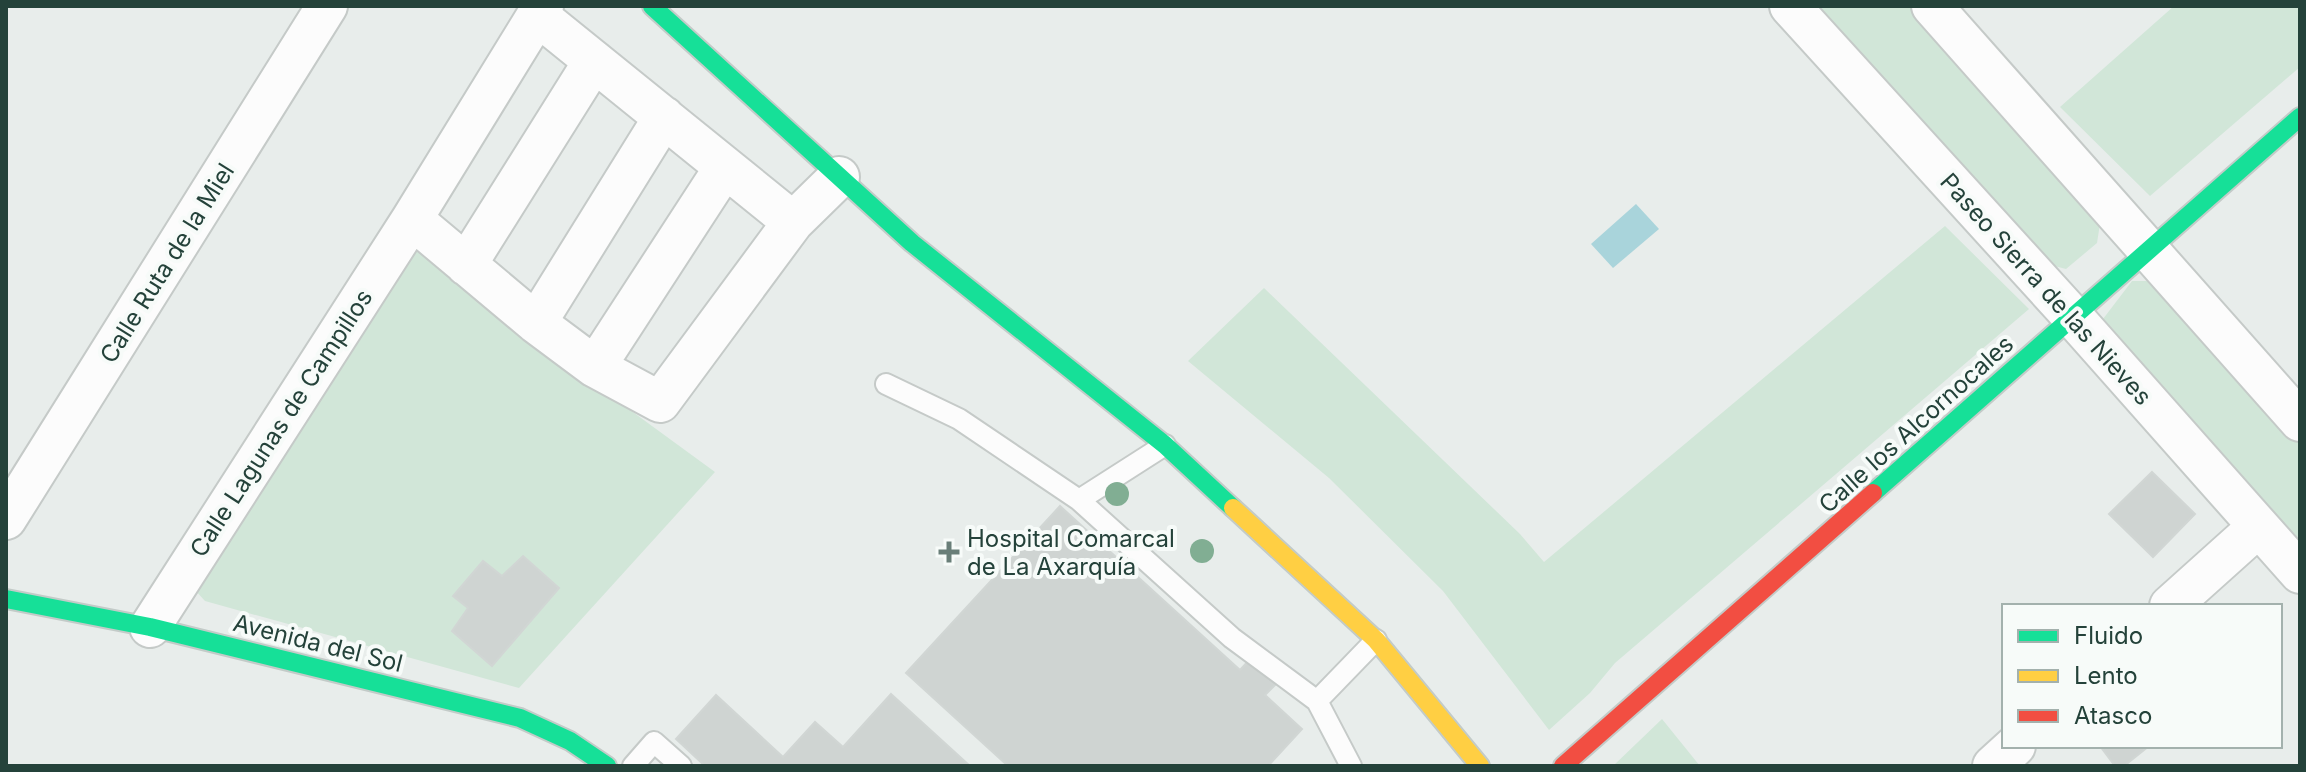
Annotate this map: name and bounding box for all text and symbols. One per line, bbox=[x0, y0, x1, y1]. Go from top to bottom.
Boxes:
street label: Calle Ruta de la Miel bbox=[94, 158, 240, 368]
street label: Paseo Sierra de las Nieves bbox=[1934, 167, 2158, 411]
street label: Calle Lagunas de Campillos bbox=[184, 284, 378, 562]
street label: Calle los Alcornocales bbox=[1813, 329, 2019, 519]
place label: Hospital Comarcal de La Axarquía bbox=[967, 524, 1175, 581]
marker: Hospital Comarcal de La Axarquía bbox=[938, 541, 960, 563]
legend bbox=[2002, 604, 2282, 748]
street label: Avenida del Sol bbox=[230, 608, 406, 678]
text: Fluido bbox=[2074, 621, 2143, 650]
text: Lento bbox=[2074, 661, 2138, 690]
text: Atasco bbox=[2074, 701, 2152, 730]

